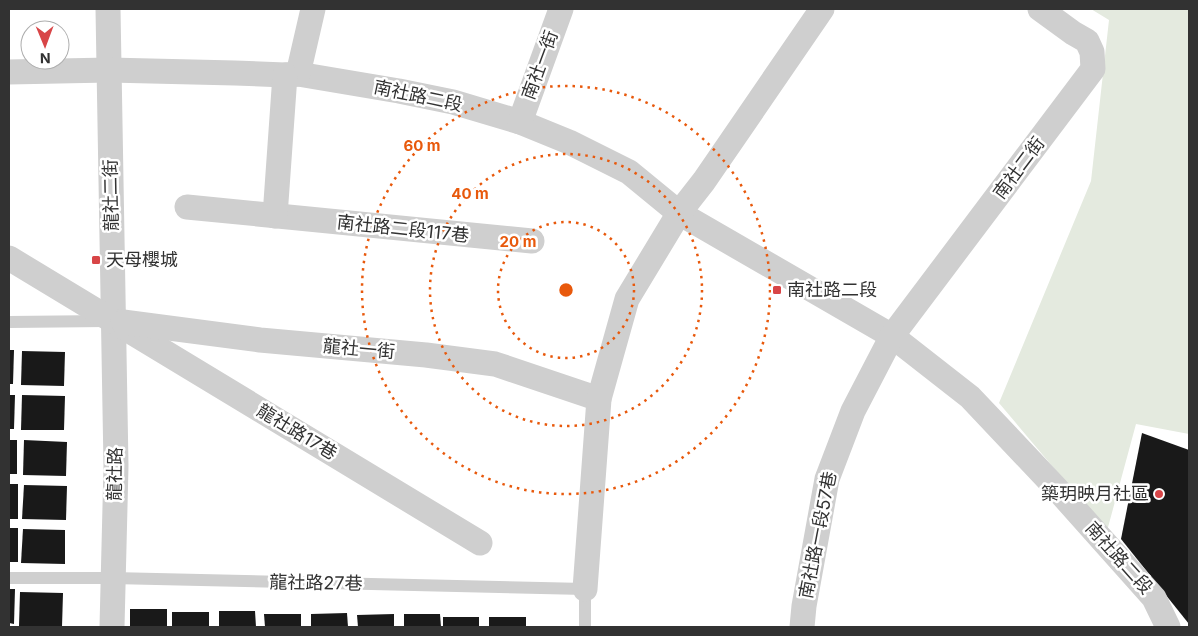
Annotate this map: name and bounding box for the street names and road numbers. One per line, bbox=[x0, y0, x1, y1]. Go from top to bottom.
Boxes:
street label: 南社一街 bbox=[517, 27, 562, 102]
street label: 南社路二段 bbox=[372, 76, 464, 115]
street label: 南社二街 bbox=[989, 133, 1049, 203]
street label: 龍社二街 bbox=[99, 159, 122, 231]
street label: 南社路二段117巷 bbox=[336, 211, 470, 246]
street label: 龍社一街 bbox=[322, 335, 396, 362]
street label: 龍社路17巷 bbox=[253, 400, 341, 464]
street label: 龍社路 bbox=[104, 447, 125, 501]
street label: 南社路一段57巷 bbox=[795, 470, 840, 600]
street label: 南社路二段 bbox=[1081, 517, 1157, 598]
street label: 龍社路27巷 bbox=[269, 571, 363, 594]

